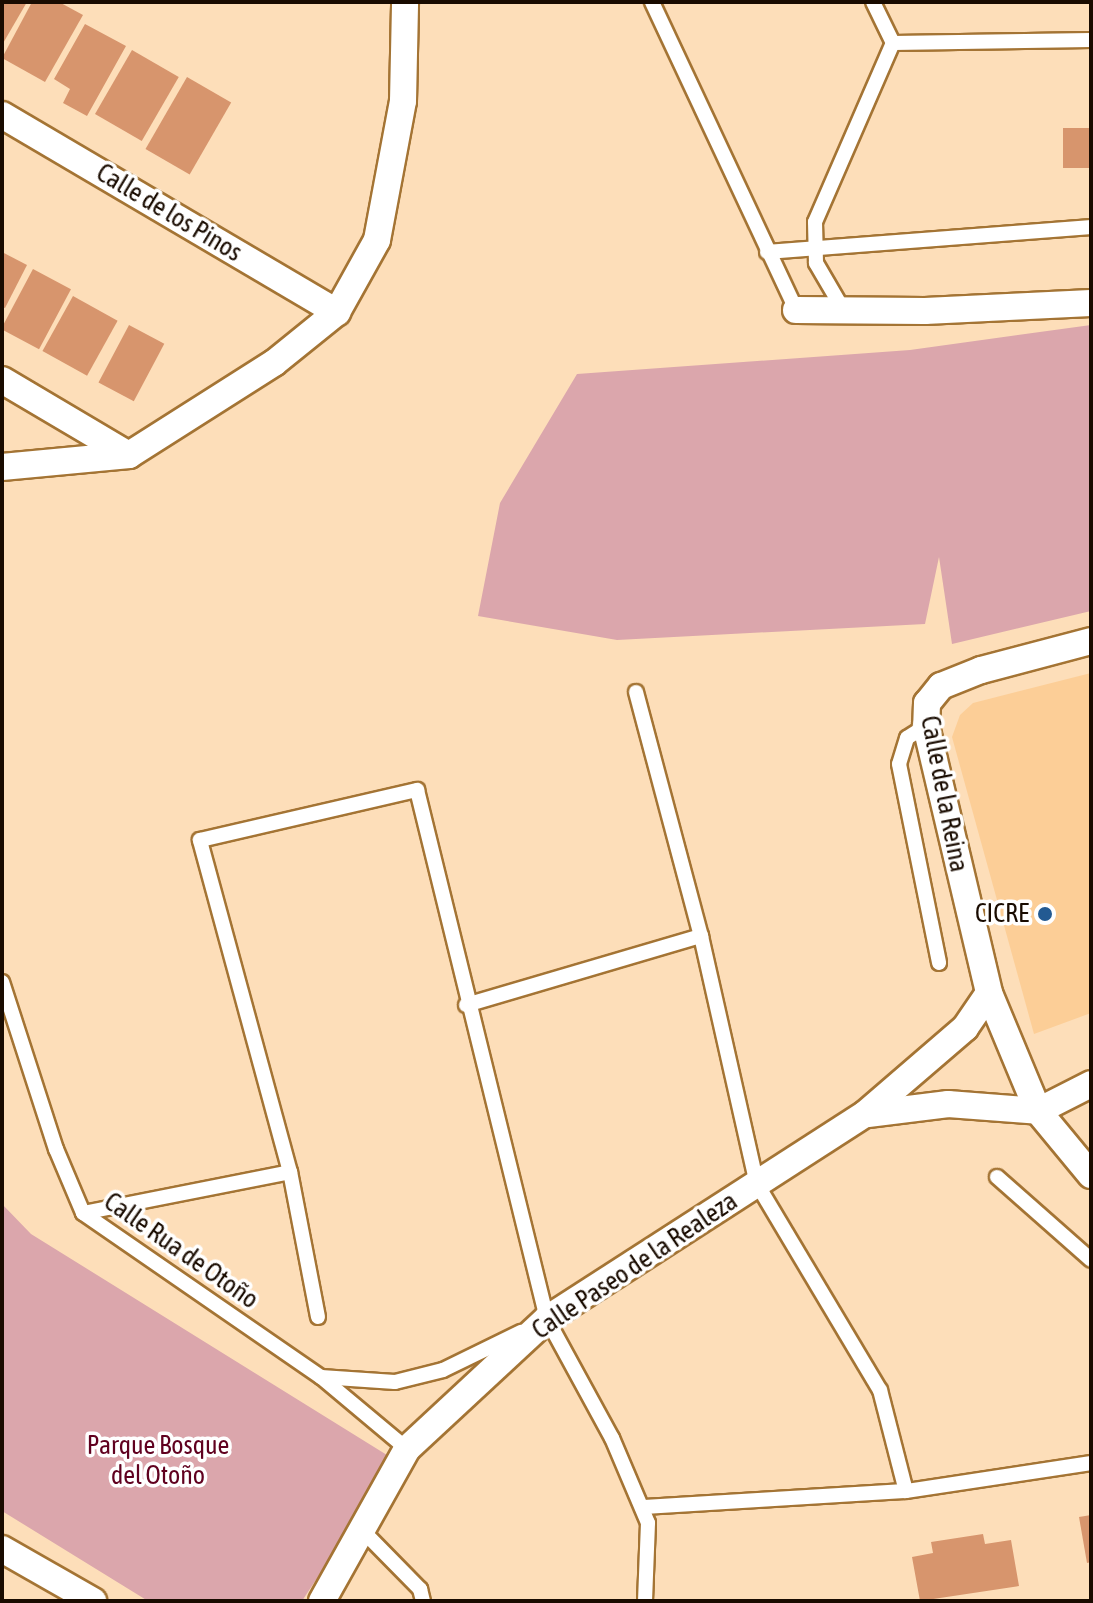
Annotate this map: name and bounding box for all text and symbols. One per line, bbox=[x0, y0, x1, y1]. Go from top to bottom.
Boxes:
street label: Calle de los Pinos bbox=[91, 157, 247, 269]
street label: Calle de la Reina bbox=[914, 713, 974, 875]
place label: CICRE bbox=[975, 898, 1029, 930]
marker: CICRE bbox=[1036, 905, 1054, 923]
street label: Calle Rua de Otoño bbox=[98, 1186, 264, 1316]
street label: Calle Paseo de la Realeza bbox=[527, 1186, 743, 1346]
park label: Parque Bosque del Otoño bbox=[87, 1430, 229, 1492]

